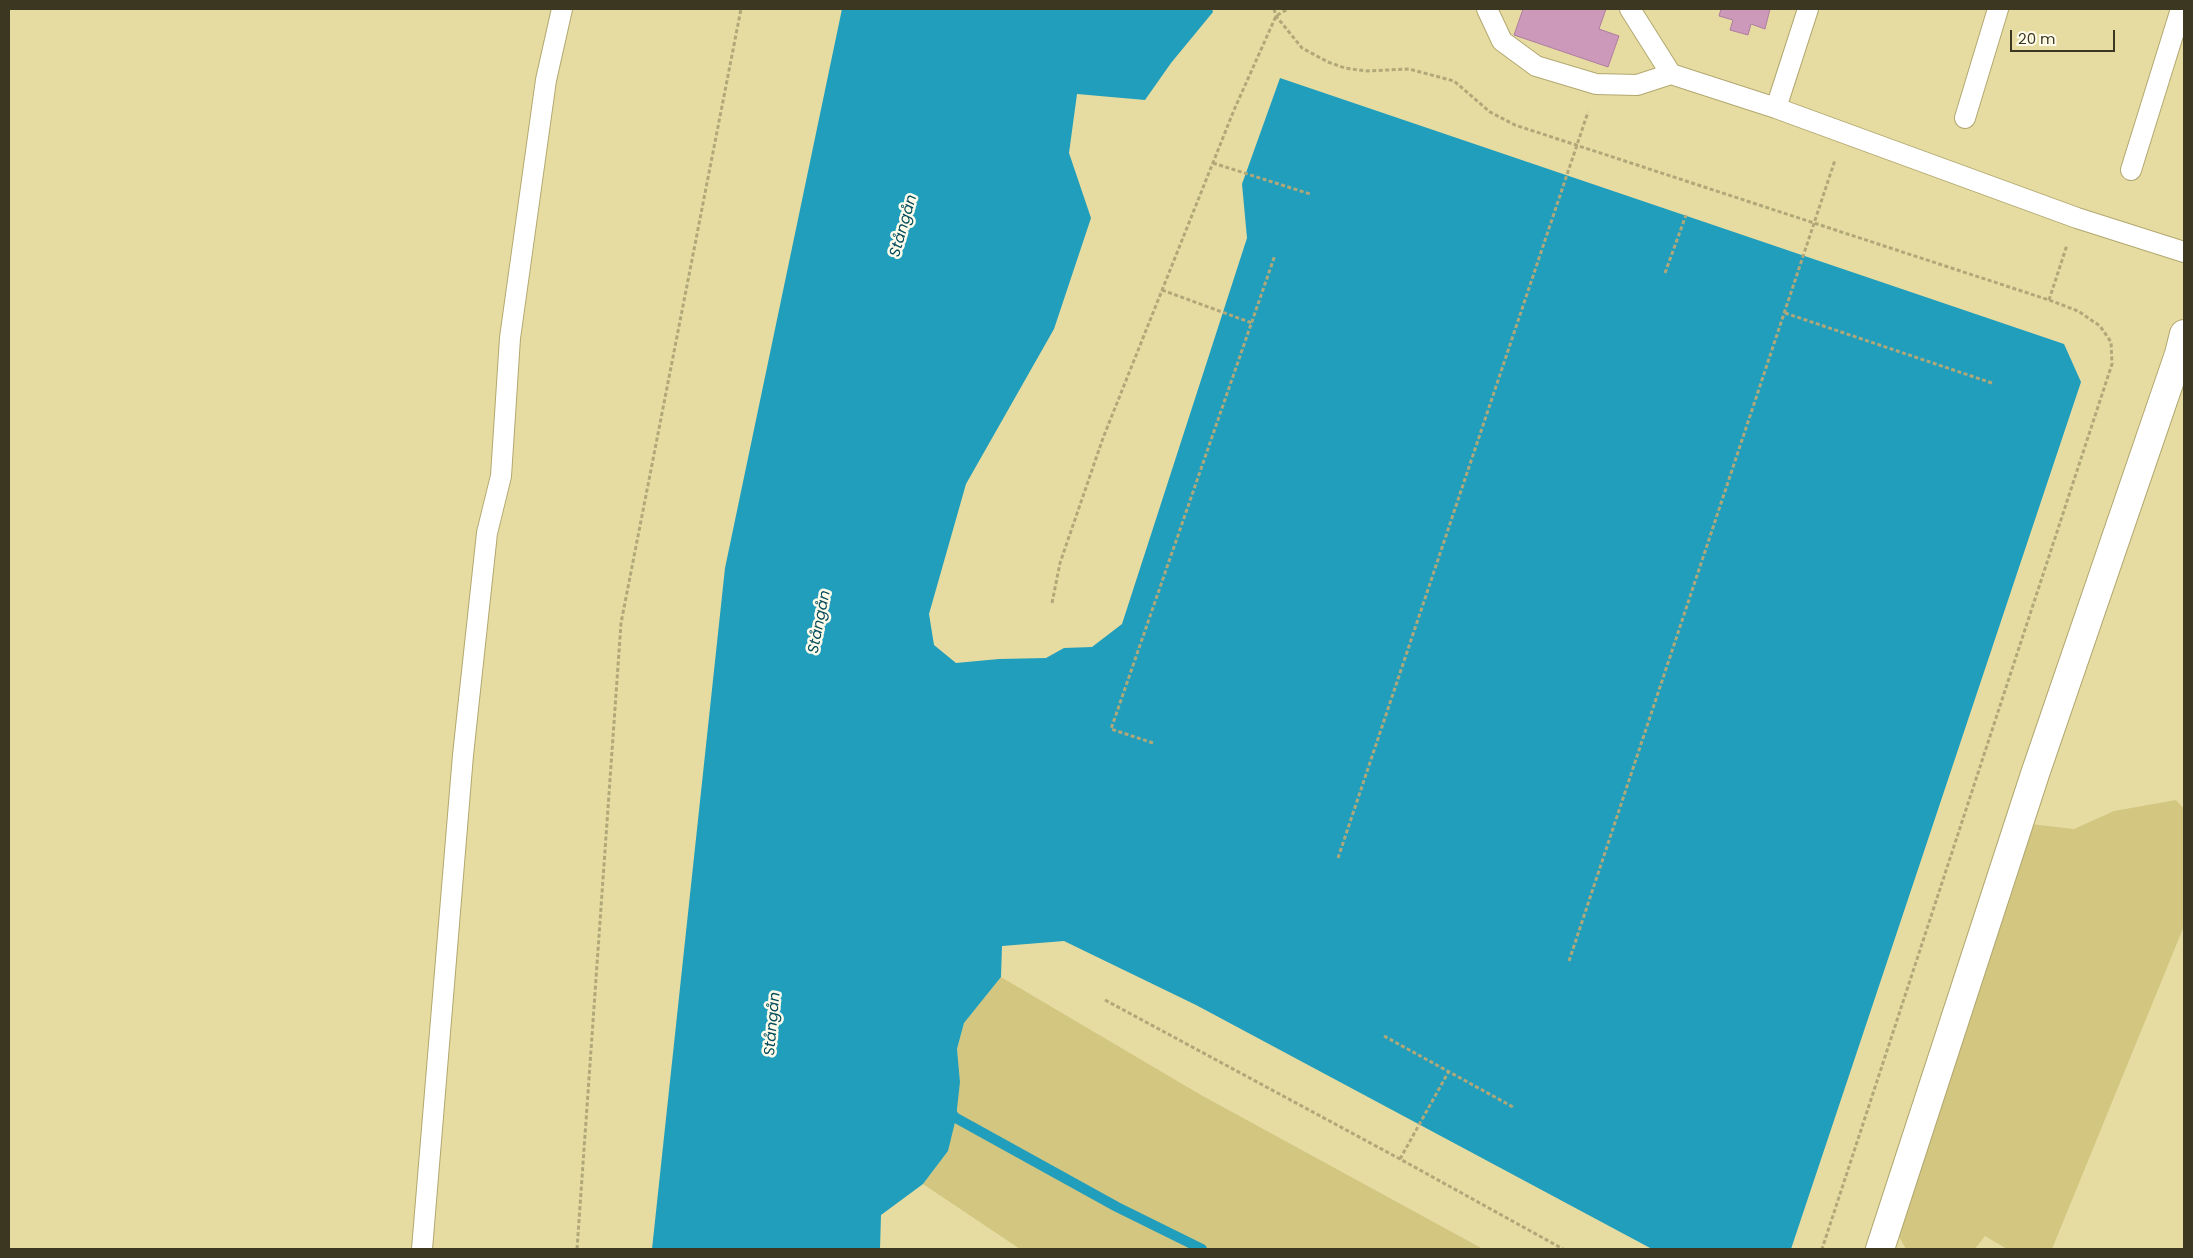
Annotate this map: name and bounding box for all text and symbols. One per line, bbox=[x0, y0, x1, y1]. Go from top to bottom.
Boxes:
scale bar bbox=[2013, 20, 2118, 52]
text: 20 m bbox=[2018, 28, 2056, 49]
water label: Stångån bbox=[887, 193, 921, 259]
water label: Stångån bbox=[805, 589, 835, 655]
water label: Stångån bbox=[761, 991, 785, 1057]

